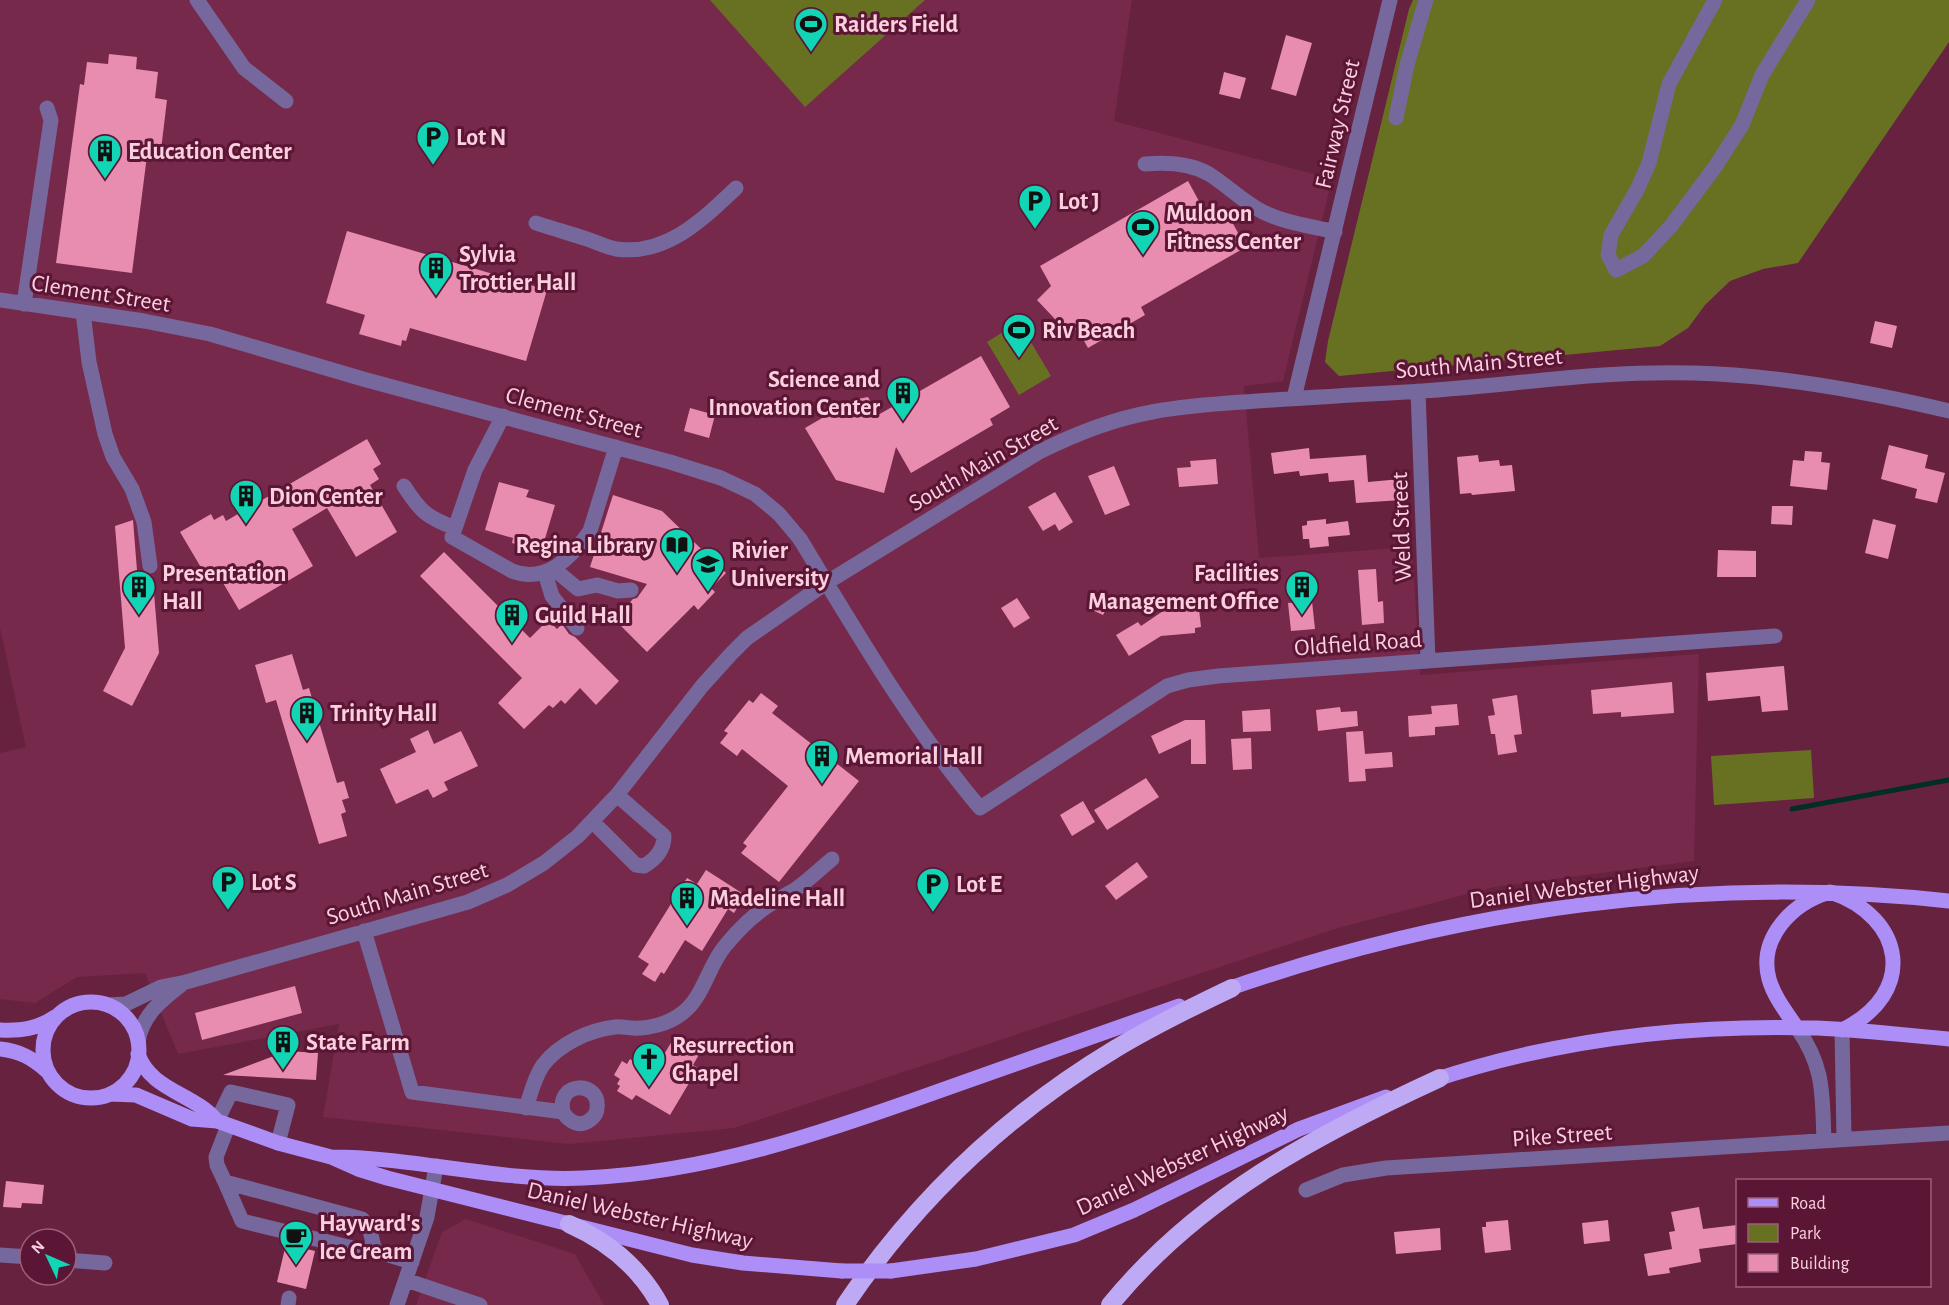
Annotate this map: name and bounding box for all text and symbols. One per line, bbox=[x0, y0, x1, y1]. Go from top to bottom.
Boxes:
sports icon: Raiders Field bbox=[793, 6, 829, 53]
place label: Raiders Field bbox=[834, 13, 959, 37]
street label: Fairway Street bbox=[1311, 57, 1365, 191]
parking icon: Lot N bbox=[415, 119, 451, 166]
place label: Lot N bbox=[456, 126, 507, 150]
building icon: Education Center bbox=[87, 133, 123, 180]
place label: Education Center bbox=[128, 140, 292, 164]
parking icon: Lot J bbox=[1017, 183, 1053, 230]
place label: Lot J bbox=[1058, 190, 1100, 214]
place label: Muldoon Fitness Center bbox=[1166, 202, 1302, 254]
sports icon: Muldoon Fitness Center bbox=[1125, 209, 1161, 256]
place label: Sylvia Trottier Hall bbox=[459, 243, 576, 295]
building icon: Sylvia Trottier Hall bbox=[418, 250, 454, 297]
street label: Clement Street bbox=[30, 271, 172, 317]
sports icon: Riv Beach bbox=[1001, 312, 1037, 359]
place label: Riv Beach bbox=[1042, 319, 1135, 343]
street label: South Main Street bbox=[1395, 345, 1564, 383]
place label: Science and Innovation Center bbox=[708, 368, 881, 420]
building icon: Science and Innovation Center bbox=[885, 375, 921, 422]
street label: Clement Street bbox=[503, 383, 645, 443]
street label: South Main Street bbox=[905, 411, 1062, 516]
street label: Weld Street bbox=[1388, 471, 1416, 582]
building icon: Dion Center bbox=[228, 478, 264, 525]
place label: Dion Center bbox=[269, 485, 383, 509]
library icon: Regina Library bbox=[659, 527, 695, 574]
place label: Regina Library bbox=[516, 534, 654, 558]
place label: Rivier University bbox=[731, 539, 830, 591]
school or university icon: Rivier University bbox=[690, 546, 726, 593]
place label: Presentation Hall bbox=[162, 562, 286, 614]
place label: Facilities Management Office bbox=[1088, 562, 1279, 614]
building icon: Presentation Hall bbox=[121, 569, 157, 616]
building icon: Facilities Management Office bbox=[1284, 569, 1320, 616]
building icon: Guild Hall bbox=[494, 597, 530, 644]
place label: Guild Hall bbox=[535, 604, 631, 628]
street label: Oldfield Road bbox=[1293, 628, 1423, 660]
building icon: Trinity Hall bbox=[289, 695, 325, 742]
place label: Trinity Hall bbox=[330, 702, 437, 726]
building icon: Memorial Hall bbox=[804, 738, 840, 785]
place label: Memorial Hall bbox=[845, 745, 983, 769]
street label: South Main Street bbox=[324, 858, 491, 930]
street label: Daniel Webster Highway bbox=[1468, 861, 1700, 913]
parking icon: Lot S bbox=[210, 864, 246, 911]
parking icon: Lot E bbox=[915, 866, 951, 913]
place label: Lot S bbox=[251, 871, 297, 895]
place label: Lot E bbox=[956, 873, 1002, 897]
building icon: Madeline Hall bbox=[669, 880, 705, 927]
place label: Madeline Hall bbox=[710, 887, 845, 911]
building icon: State Farm bbox=[265, 1024, 301, 1071]
place label: State Farm bbox=[306, 1031, 410, 1055]
place label: Resurrection Chapel bbox=[672, 1034, 794, 1086]
church icon: Resurrection Chapel bbox=[631, 1041, 667, 1088]
street label: Daniel Webster Highway bbox=[1073, 1101, 1292, 1221]
street label: Pike Street bbox=[1511, 1121, 1613, 1151]
street label: Daniel Webster Highway bbox=[525, 1178, 755, 1254]
legend bbox=[1736, 1179, 1931, 1287]
text: Road bbox=[1790, 1195, 1826, 1213]
place label: Hayward's Ice Cream bbox=[319, 1212, 420, 1264]
cafe icon: Hayward's Ice Cream bbox=[278, 1219, 314, 1266]
text: Park bbox=[1790, 1225, 1822, 1243]
north arrow bbox=[18, 1227, 78, 1287]
text: N bbox=[28, 1238, 48, 1257]
text: Building bbox=[1790, 1255, 1850, 1273]

